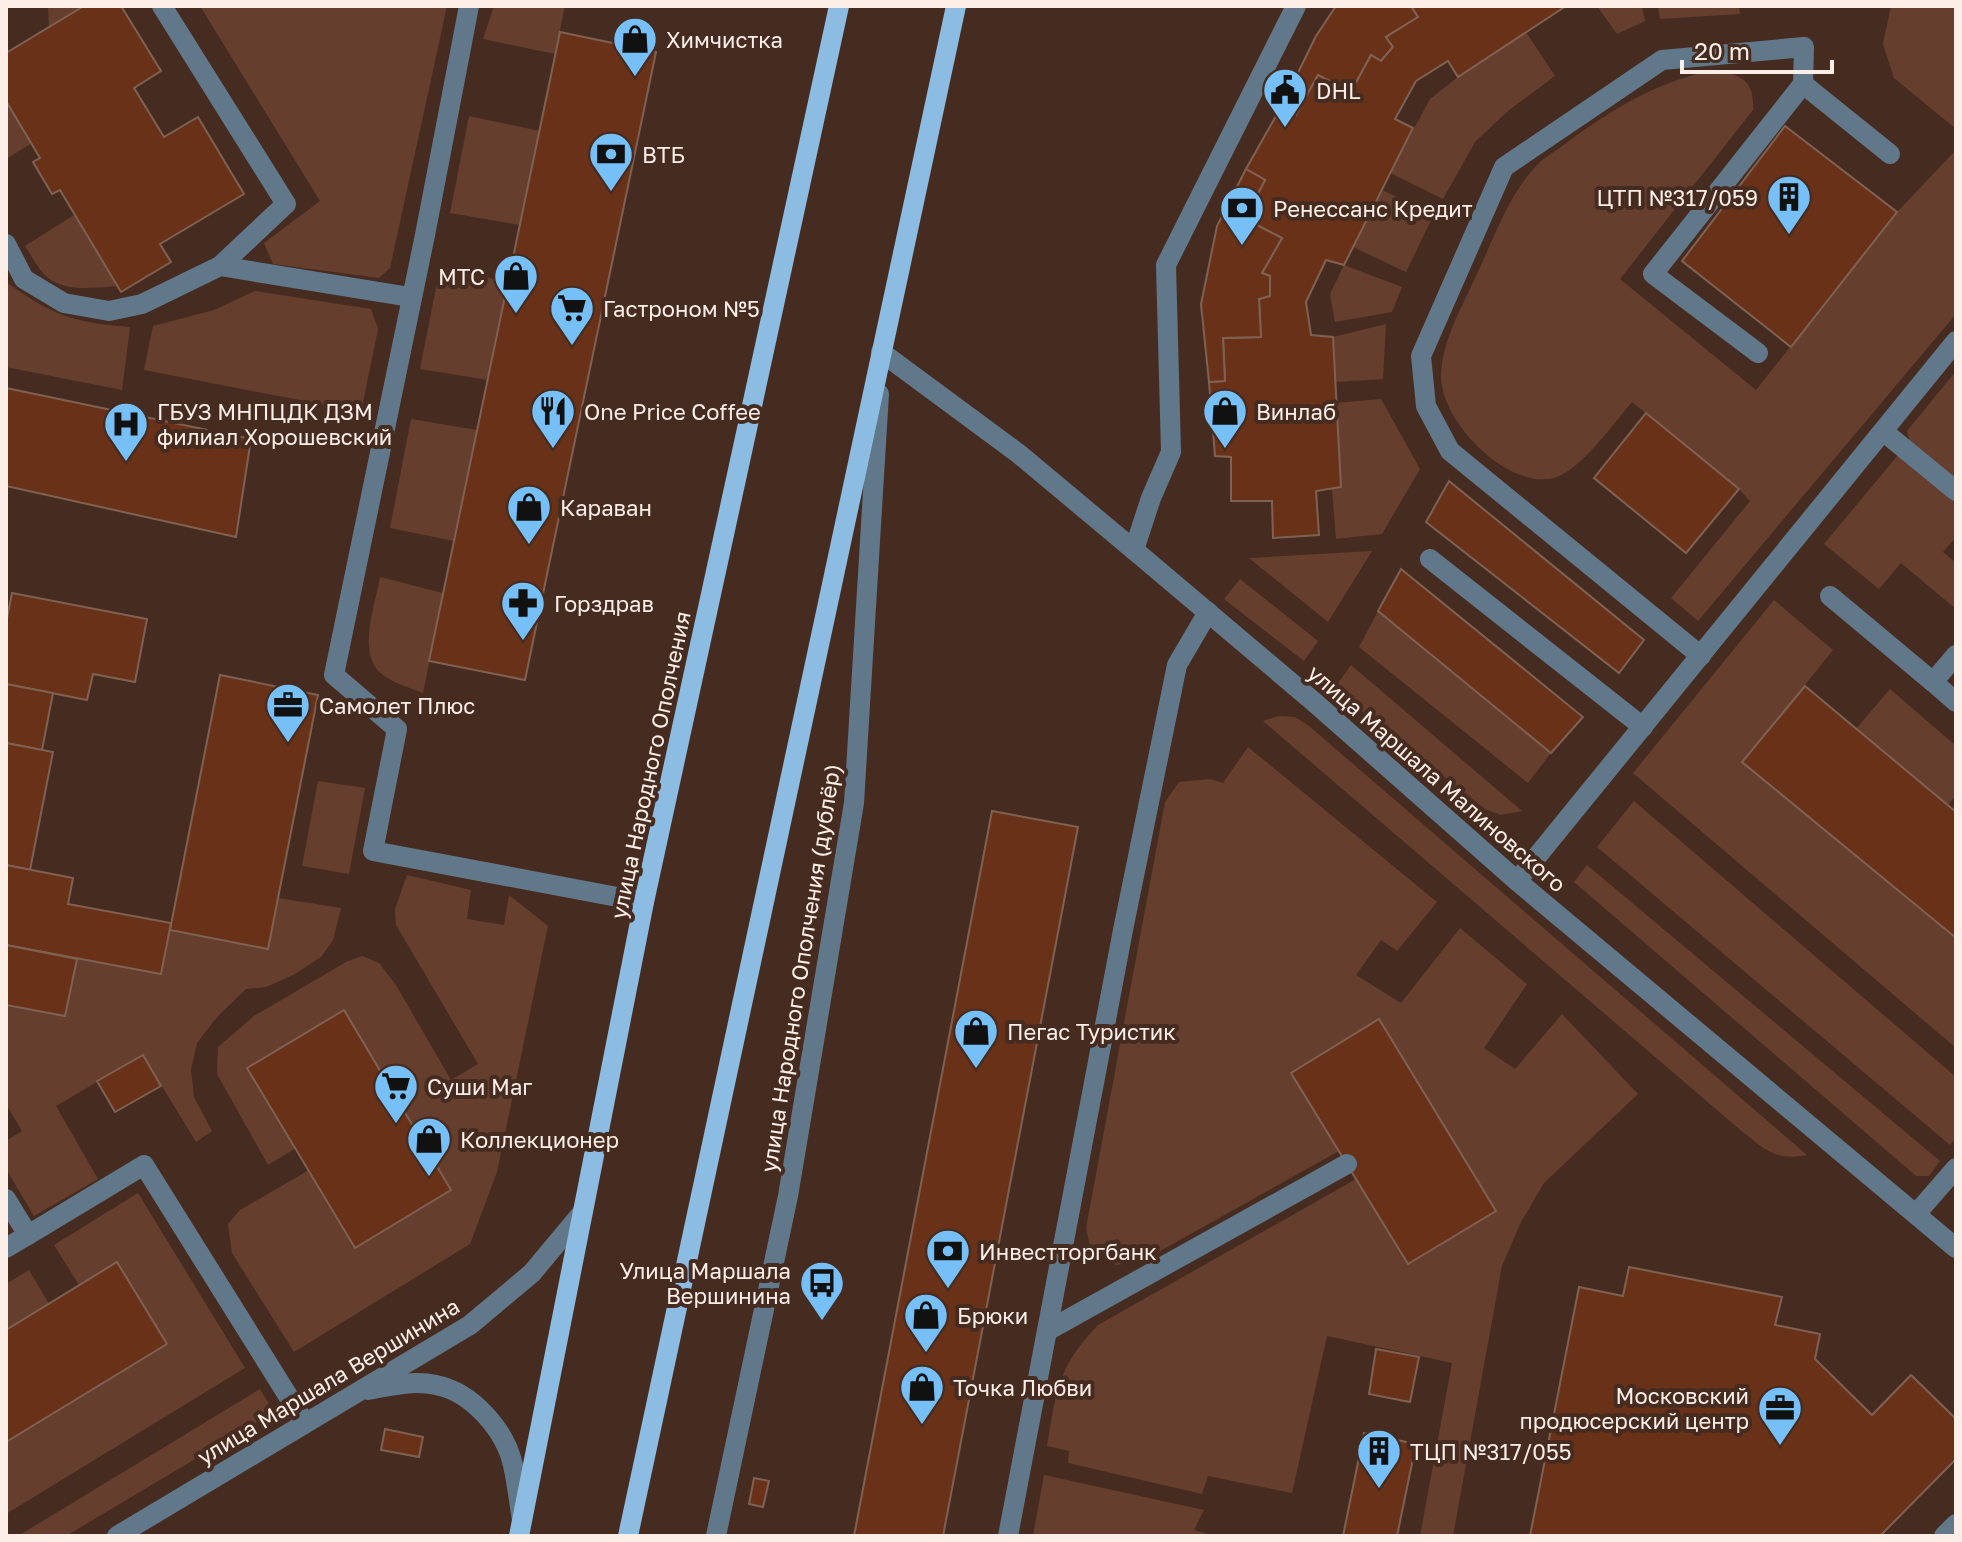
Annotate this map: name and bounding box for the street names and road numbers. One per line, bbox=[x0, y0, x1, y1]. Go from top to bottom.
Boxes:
street label: улица Народного Ополчения bbox=[604, 609, 696, 921]
street label: улица Маршала Малиновского bbox=[1302, 659, 1572, 897]
street label: улица Народного Ополчения (дублёр) bbox=[754, 762, 846, 1174]
street label: улица Маршала Вершинина bbox=[192, 1292, 464, 1470]

